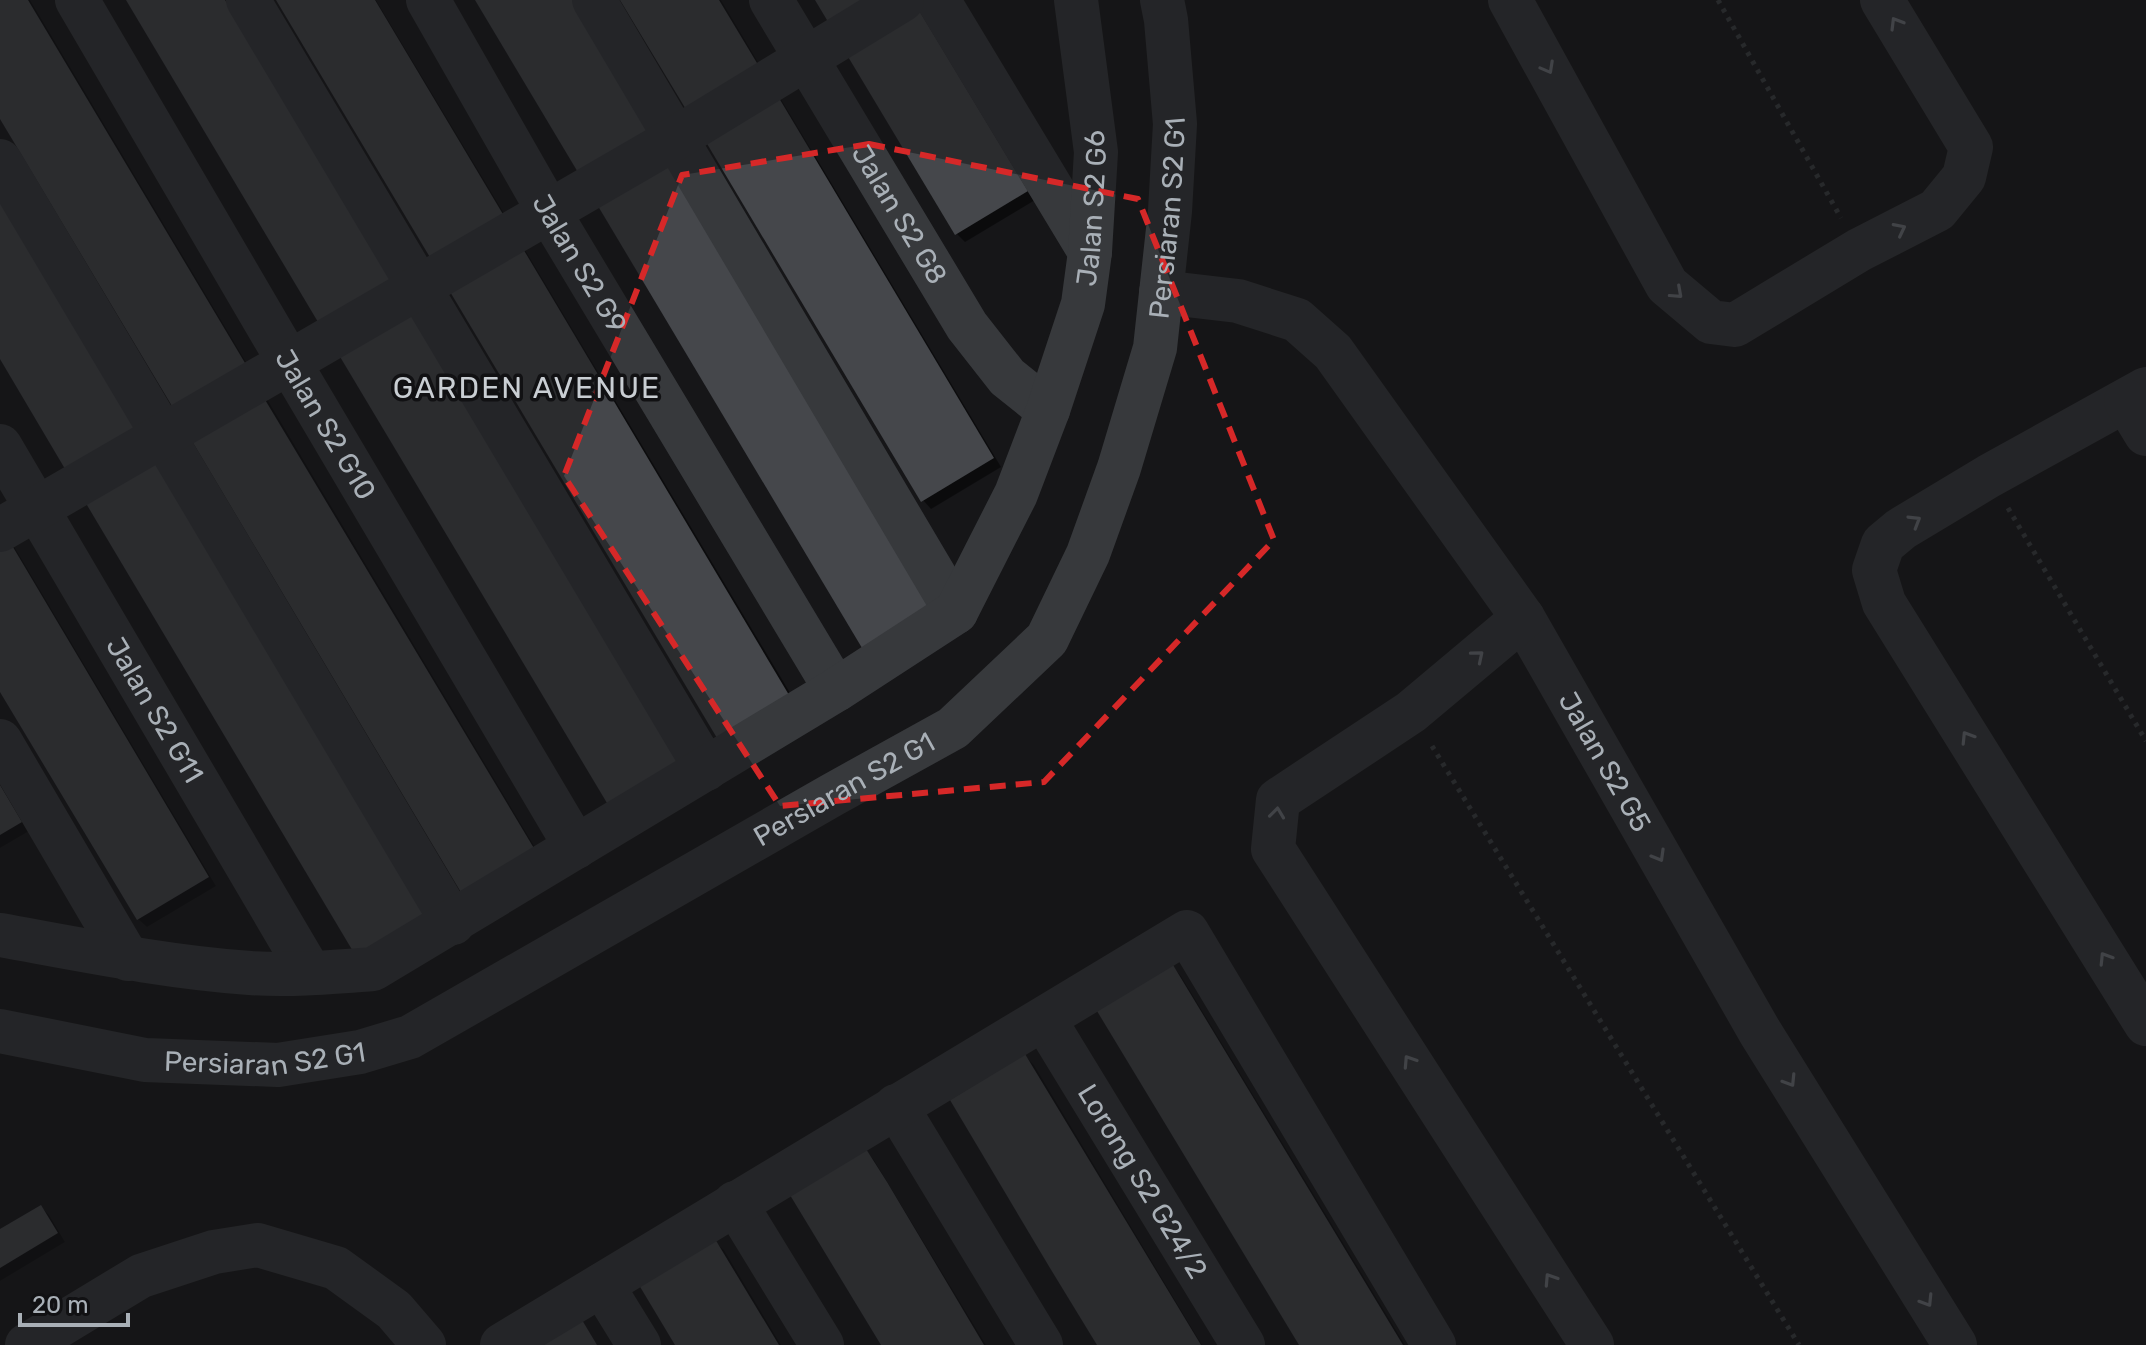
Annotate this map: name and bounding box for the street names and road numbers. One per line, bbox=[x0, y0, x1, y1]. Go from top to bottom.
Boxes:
street label: Persiaran S2 G1 bbox=[1142, 116, 1192, 321]
street label: Jalan S2 G6 bbox=[1070, 128, 1113, 288]
street label: Jalan S2 G8 bbox=[845, 139, 954, 290]
street label: Jalan S2 G9 bbox=[525, 188, 634, 339]
street label: Jalan S2 G10 bbox=[268, 344, 383, 506]
street label: Jalan S2 G11 bbox=[99, 631, 210, 789]
street label: Jalan S2 G5 bbox=[1552, 686, 1658, 838]
street label: Persiaran S2 G1 bbox=[748, 726, 940, 853]
street label: Persiaran S2 G1 bbox=[163, 1035, 368, 1083]
street label: Lorong S2 G24/2 bbox=[1071, 1078, 1214, 1285]

